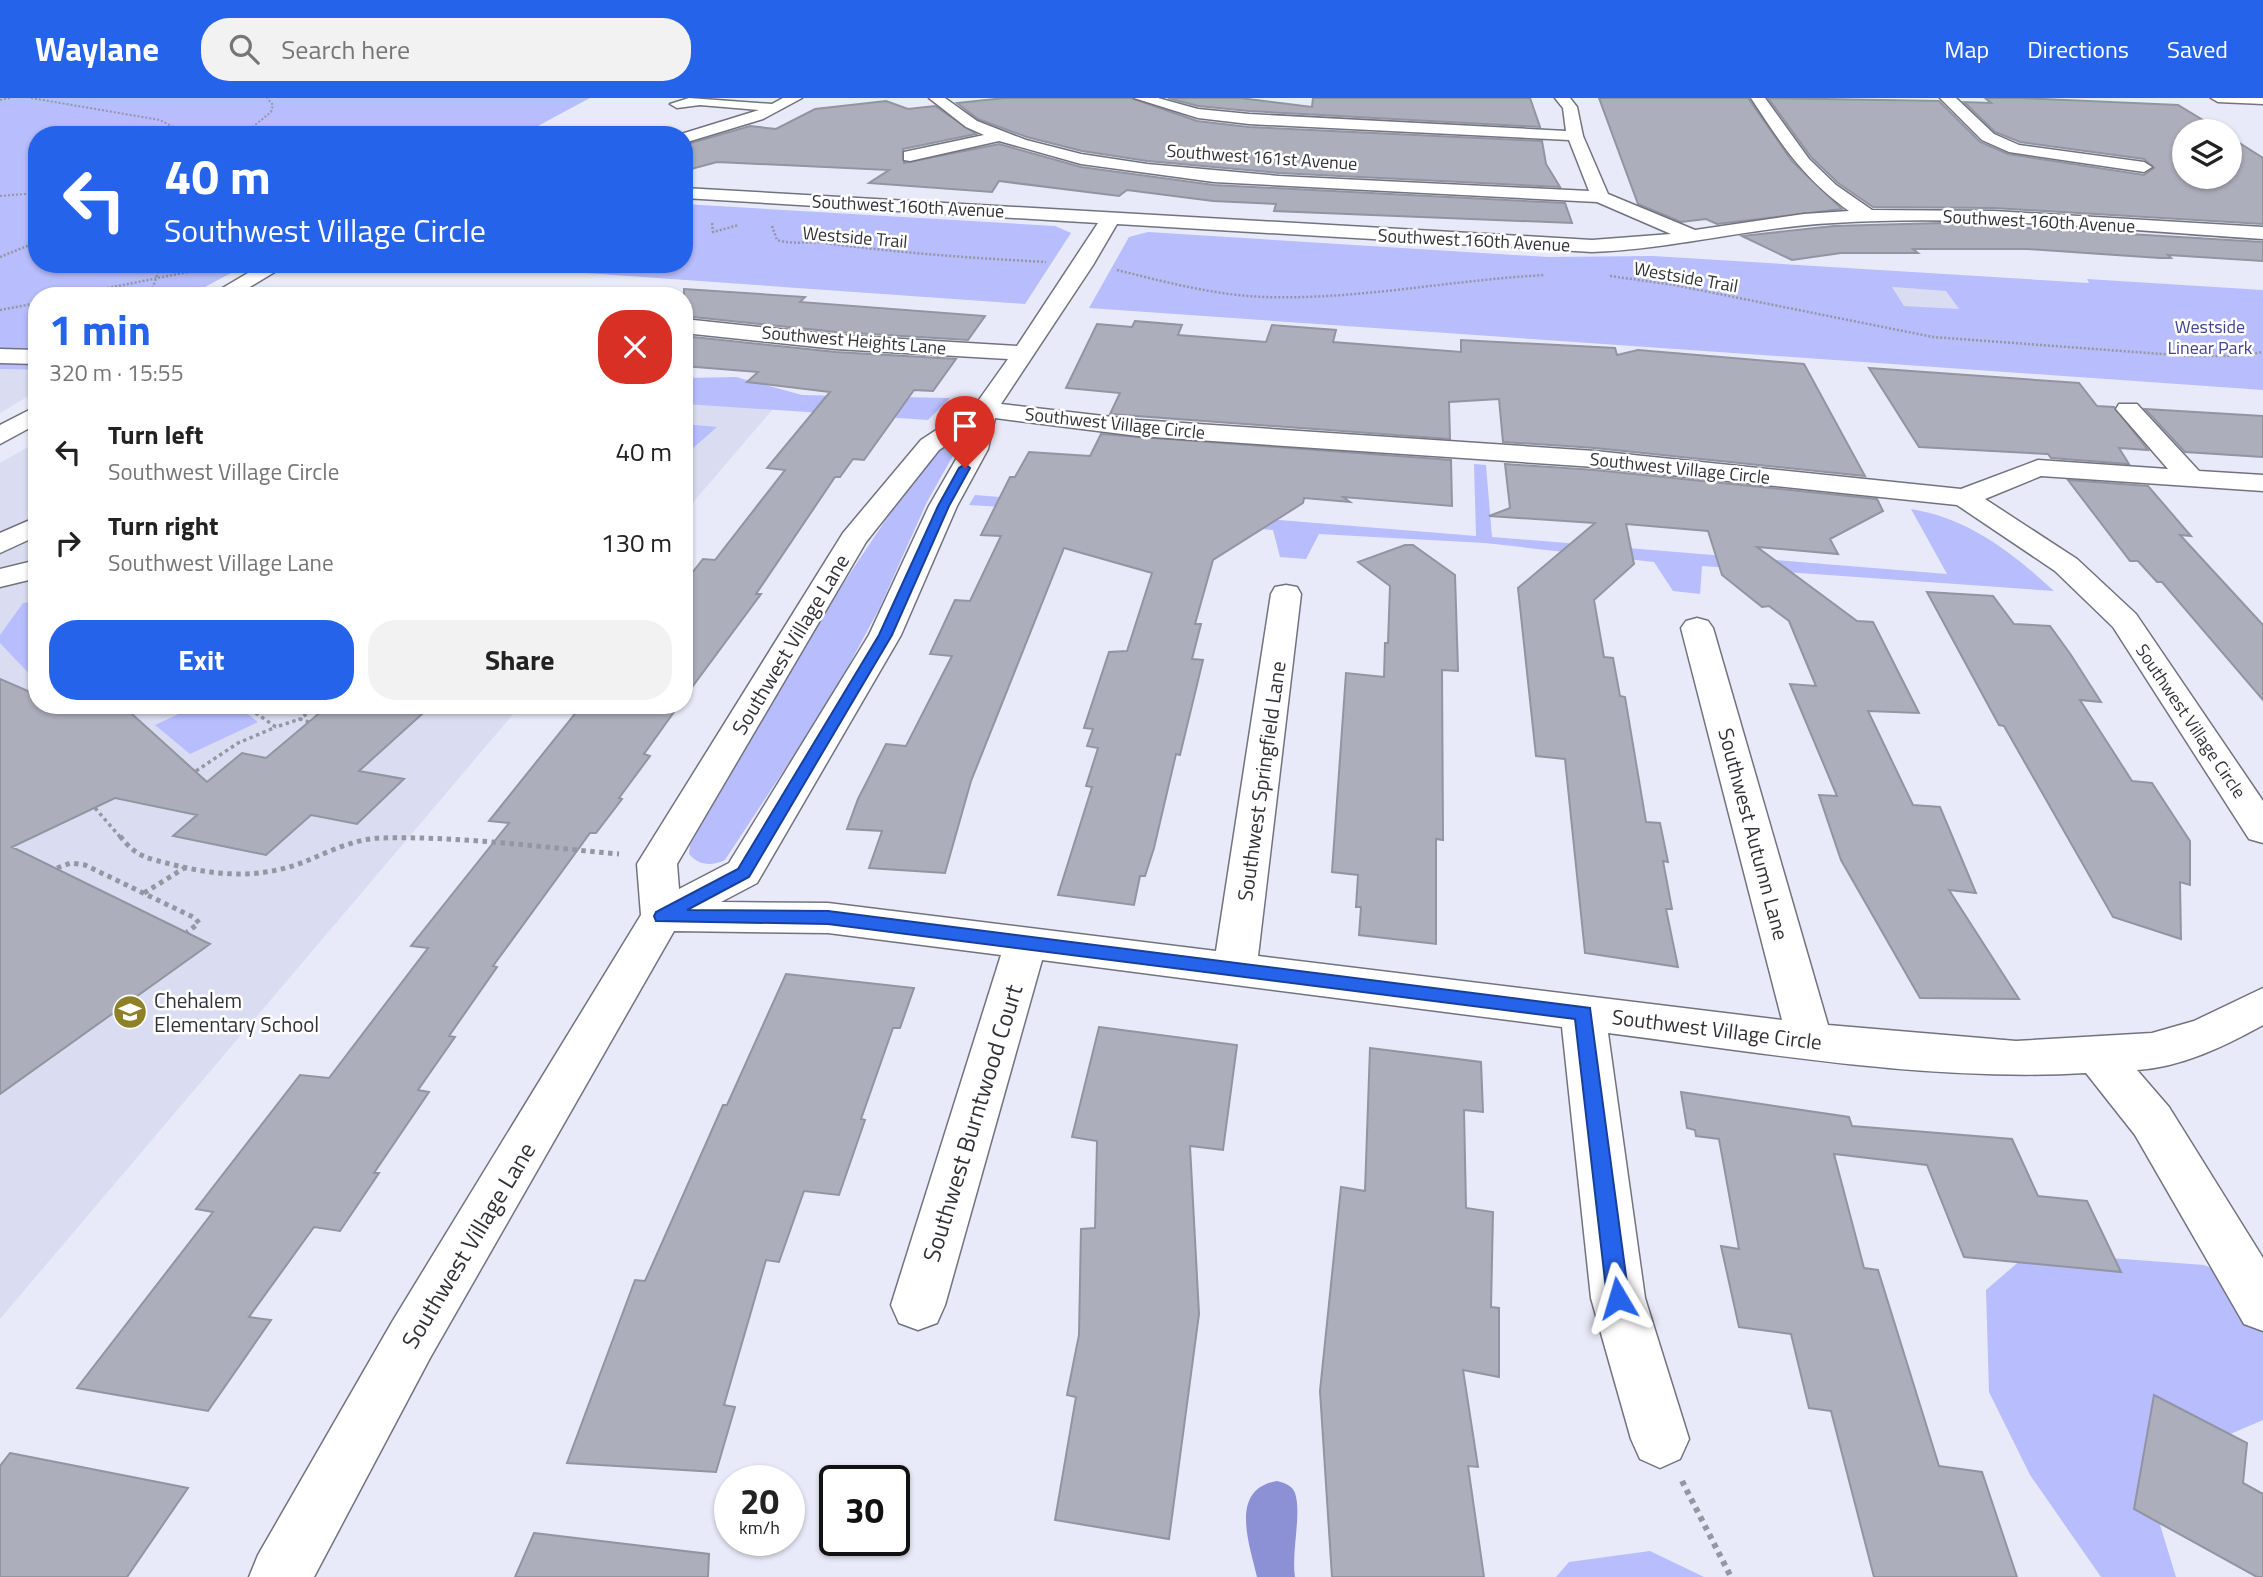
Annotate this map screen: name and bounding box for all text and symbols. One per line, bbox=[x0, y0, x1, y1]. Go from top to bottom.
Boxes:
search box bbox=[201, 18, 691, 81]
text: Waylane bbox=[35, 24, 159, 74]
icon: search bbox=[225, 30, 263, 68]
text: Search here bbox=[281, 30, 410, 69]
text: Map bbox=[1944, 31, 1989, 67]
text: Directions bbox=[2027, 31, 2129, 67]
text: Saved bbox=[2167, 31, 2228, 67]
map controls bbox=[2172, 119, 2242, 189]
button: layers bbox=[2172, 119, 2242, 189]
street label: Southwest 161st Avenue bbox=[1166, 137, 1358, 177]
text: 40 m bbox=[164, 138, 271, 213]
icon: left bbox=[49, 154, 140, 245]
street label: Southwest 160th Avenue bbox=[811, 187, 1005, 225]
street label: Southwest 160th Avenue bbox=[1942, 202, 2136, 240]
text: Southwest Village Circle bbox=[164, 206, 486, 254]
street label: Westside Trail bbox=[801, 219, 909, 255]
street label: Southwest 160th Avenue bbox=[1377, 221, 1571, 259]
street label: Westside Trail bbox=[1632, 255, 1740, 299]
text: 1 min bbox=[49, 297, 151, 361]
button: close bbox=[598, 310, 672, 384]
park label: Westside Linear Park bbox=[2168, 313, 2253, 361]
street label: Southwest Heights Lane bbox=[761, 318, 947, 362]
text: 320 m · 15:55 bbox=[49, 355, 184, 390]
pin bbox=[935, 396, 995, 468]
street label: Southwest Village Circle bbox=[1024, 400, 1206, 446]
icon: arrive bbox=[946, 407, 984, 445]
text: Turn left bbox=[108, 415, 203, 454]
text: 40 m bbox=[615, 432, 672, 471]
icon: left bbox=[49, 433, 87, 471]
street label: Southwest Village Circle bbox=[1589, 445, 1771, 491]
text: Southwest Village Circle bbox=[108, 454, 339, 489]
text: Turn right bbox=[108, 506, 219, 545]
text: 130 m bbox=[601, 523, 672, 562]
icon: right bbox=[49, 524, 87, 562]
text: Southwest Village Lane bbox=[108, 545, 334, 580]
street label: Southwest Village Lane bbox=[723, 547, 857, 741]
button: Exit bbox=[49, 620, 354, 700]
button: Share bbox=[368, 620, 672, 700]
street label: Southwest Village Circle bbox=[2129, 638, 2253, 804]
street label: Southwest Springfield Lane bbox=[1228, 659, 1294, 903]
street label: Southwest Autumn Lane bbox=[1710, 724, 1798, 944]
street label: Southwest Burntwood Court bbox=[913, 979, 1032, 1266]
place label: Chehalem Elementary School bbox=[154, 984, 319, 1040]
school or university icon: Chehalem Elementary School bbox=[111, 993, 149, 1031]
street label: Southwest Village Circle bbox=[1610, 1000, 1824, 1058]
street label: Southwest Village Lane bbox=[392, 1135, 544, 1355]
position arrow bbox=[1581, 1261, 1655, 1335]
speed limit sign: 30 bbox=[819, 1465, 910, 1556]
text: 20 bbox=[740, 1474, 779, 1528]
text: km/h bbox=[739, 1514, 780, 1541]

